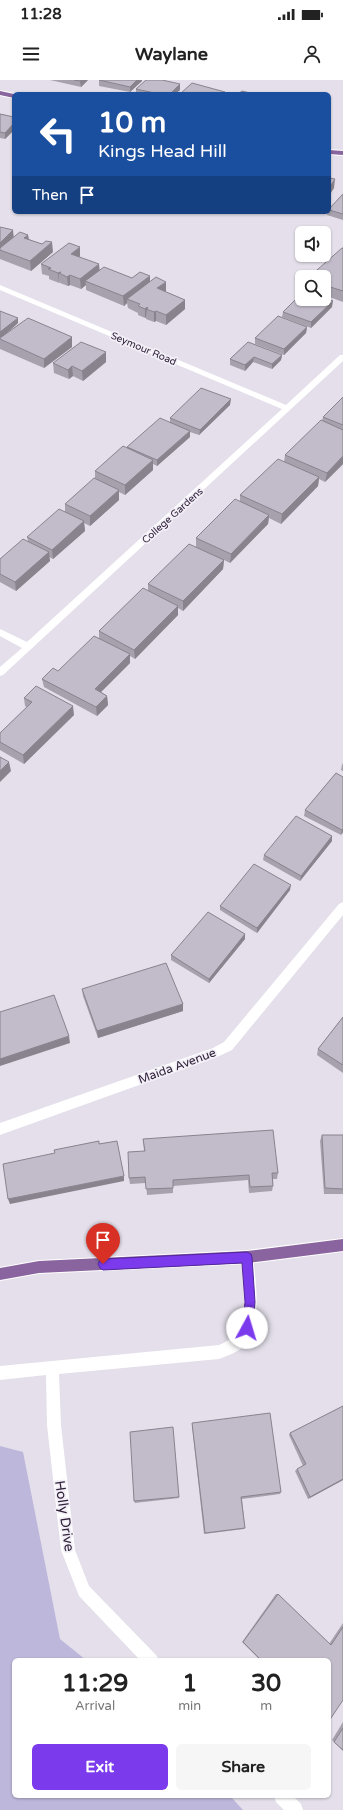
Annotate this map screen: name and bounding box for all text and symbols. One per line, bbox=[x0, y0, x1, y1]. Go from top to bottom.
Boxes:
text: 11:28 bbox=[20, 5, 62, 23]
icon: menu bbox=[20, 43, 42, 65]
text: Waylane bbox=[135, 43, 208, 65]
icon: person bbox=[301, 43, 323, 65]
text: 10 m bbox=[98, 106, 166, 140]
icon: left bbox=[32, 108, 84, 160]
text: Kings Head Hill bbox=[98, 140, 227, 162]
icon: arrive bbox=[76, 184, 98, 206]
text: Then bbox=[32, 186, 68, 204]
map controls bbox=[295, 226, 331, 306]
button: sound bbox=[295, 226, 331, 262]
button: search bbox=[295, 270, 331, 306]
street label: Seymour Road bbox=[109, 330, 178, 368]
street label: College Gardens bbox=[140, 485, 206, 546]
street label: Maida Avenue bbox=[136, 1045, 218, 1087]
pin bbox=[86, 1223, 120, 1264]
icon: arrive bbox=[92, 1229, 114, 1251]
position arrow bbox=[226, 1307, 268, 1349]
street label: Holly Drive bbox=[51, 1479, 78, 1553]
text: 11:29 bbox=[62, 1669, 128, 1698]
text: 1 bbox=[182, 1669, 197, 1698]
text: 30 bbox=[251, 1669, 281, 1698]
text: Arrival bbox=[75, 1698, 115, 1714]
text: min bbox=[178, 1698, 201, 1714]
text: m bbox=[260, 1698, 272, 1714]
button: Exit bbox=[32, 1744, 168, 1790]
button: Share bbox=[176, 1744, 311, 1790]

